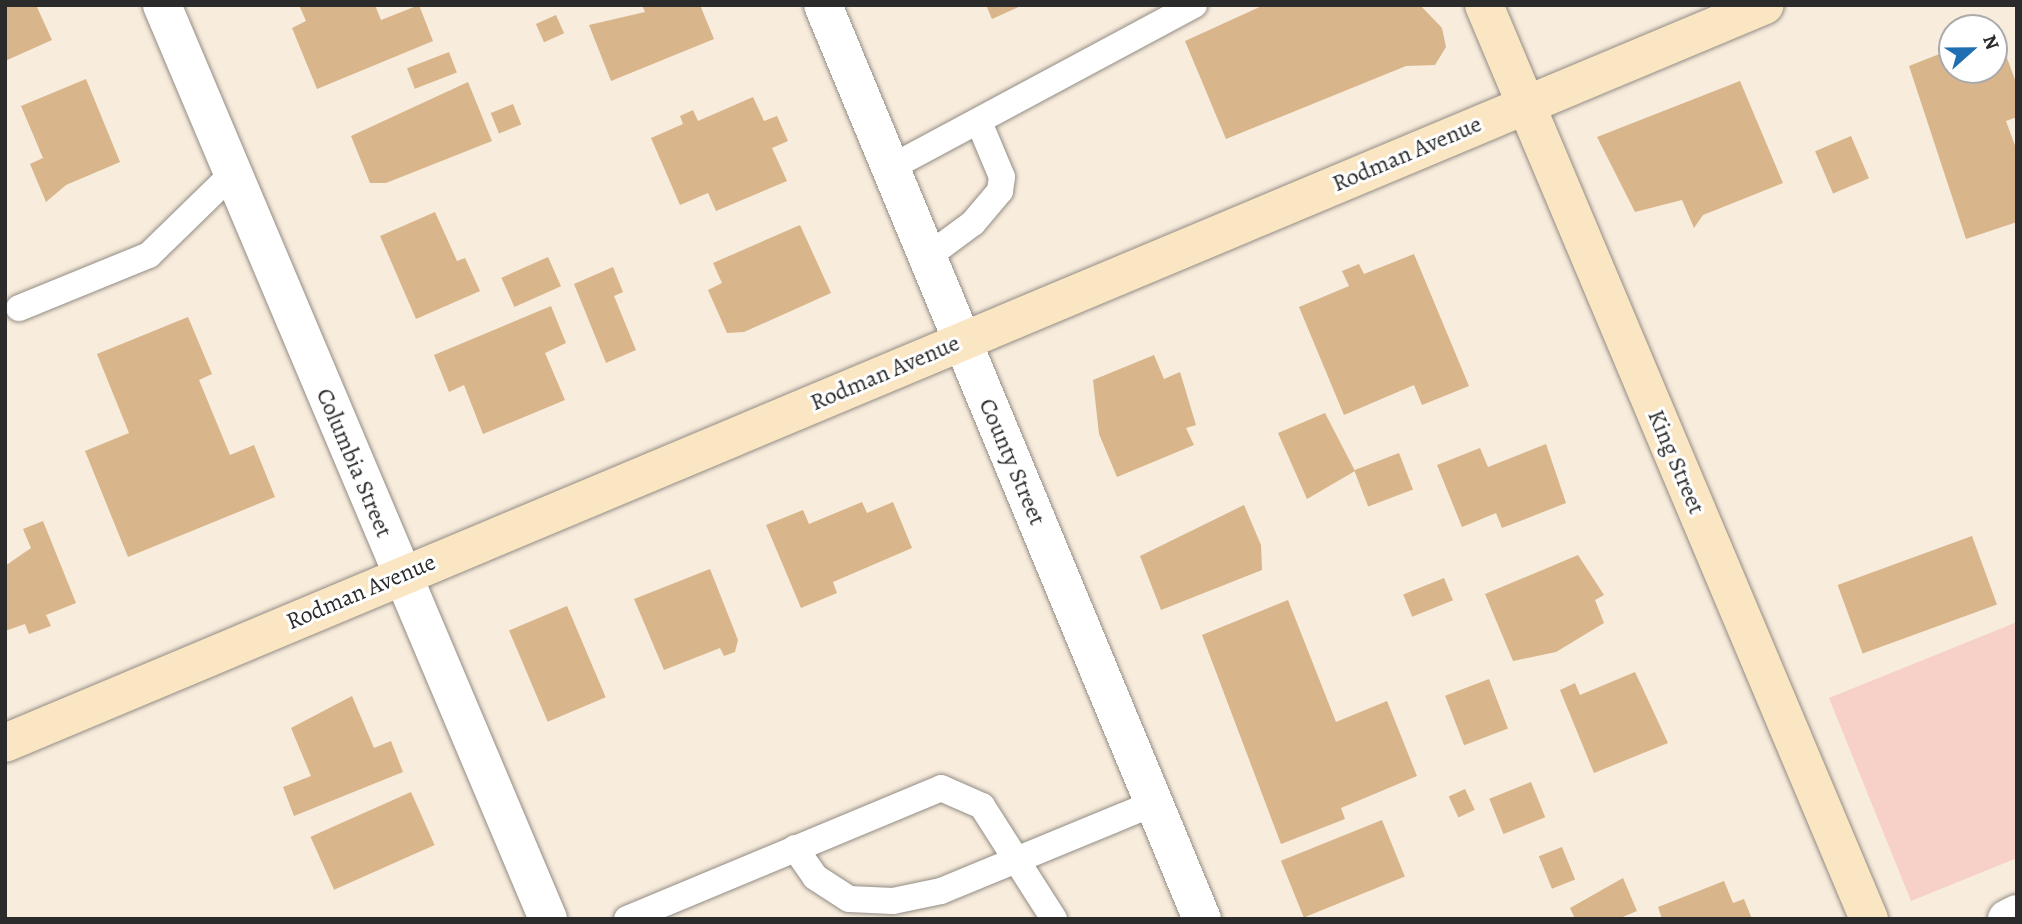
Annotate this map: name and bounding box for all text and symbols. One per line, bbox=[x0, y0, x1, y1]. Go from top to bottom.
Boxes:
north arrow bbox=[1938, 14, 2008, 84]
text: N bbox=[1976, 31, 2005, 53]
street label: Rodman Avenue bbox=[1328, 110, 1486, 198]
street label: Rodman Avenue bbox=[806, 329, 964, 417]
street label: Columbia Street bbox=[310, 384, 398, 542]
street label: County Street bbox=[972, 394, 1052, 530]
street label: King Street bbox=[1641, 405, 1711, 519]
street label: Rodman Avenue bbox=[282, 548, 440, 636]

